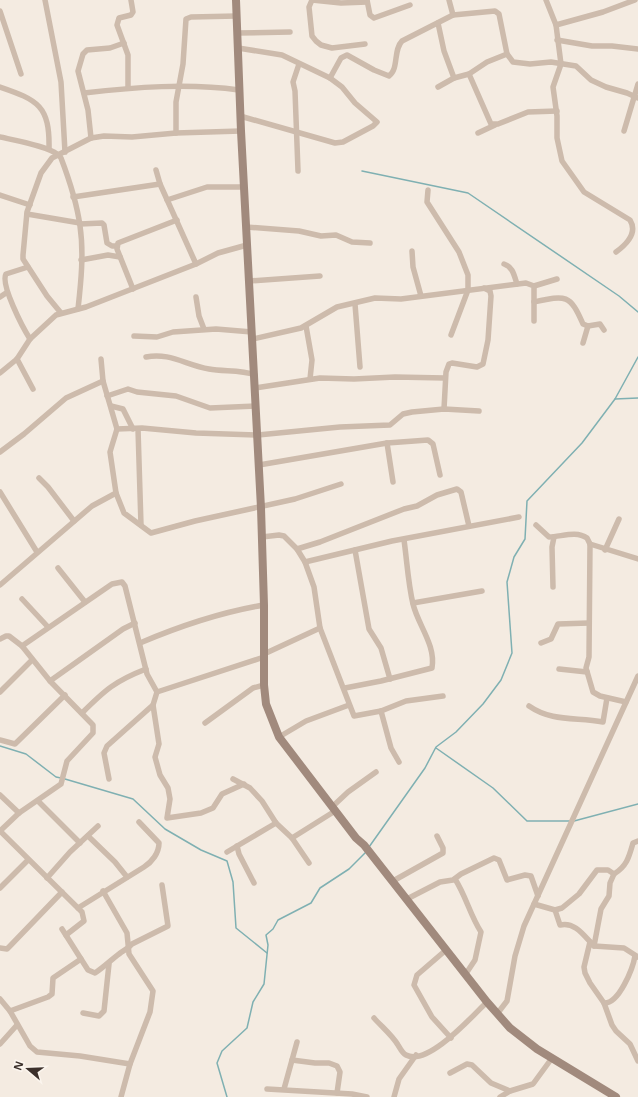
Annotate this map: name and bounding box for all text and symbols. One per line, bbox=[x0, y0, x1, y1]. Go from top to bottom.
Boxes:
north arrow bbox=[8, 1049, 48, 1089]
text: N bbox=[10, 1059, 27, 1072]

